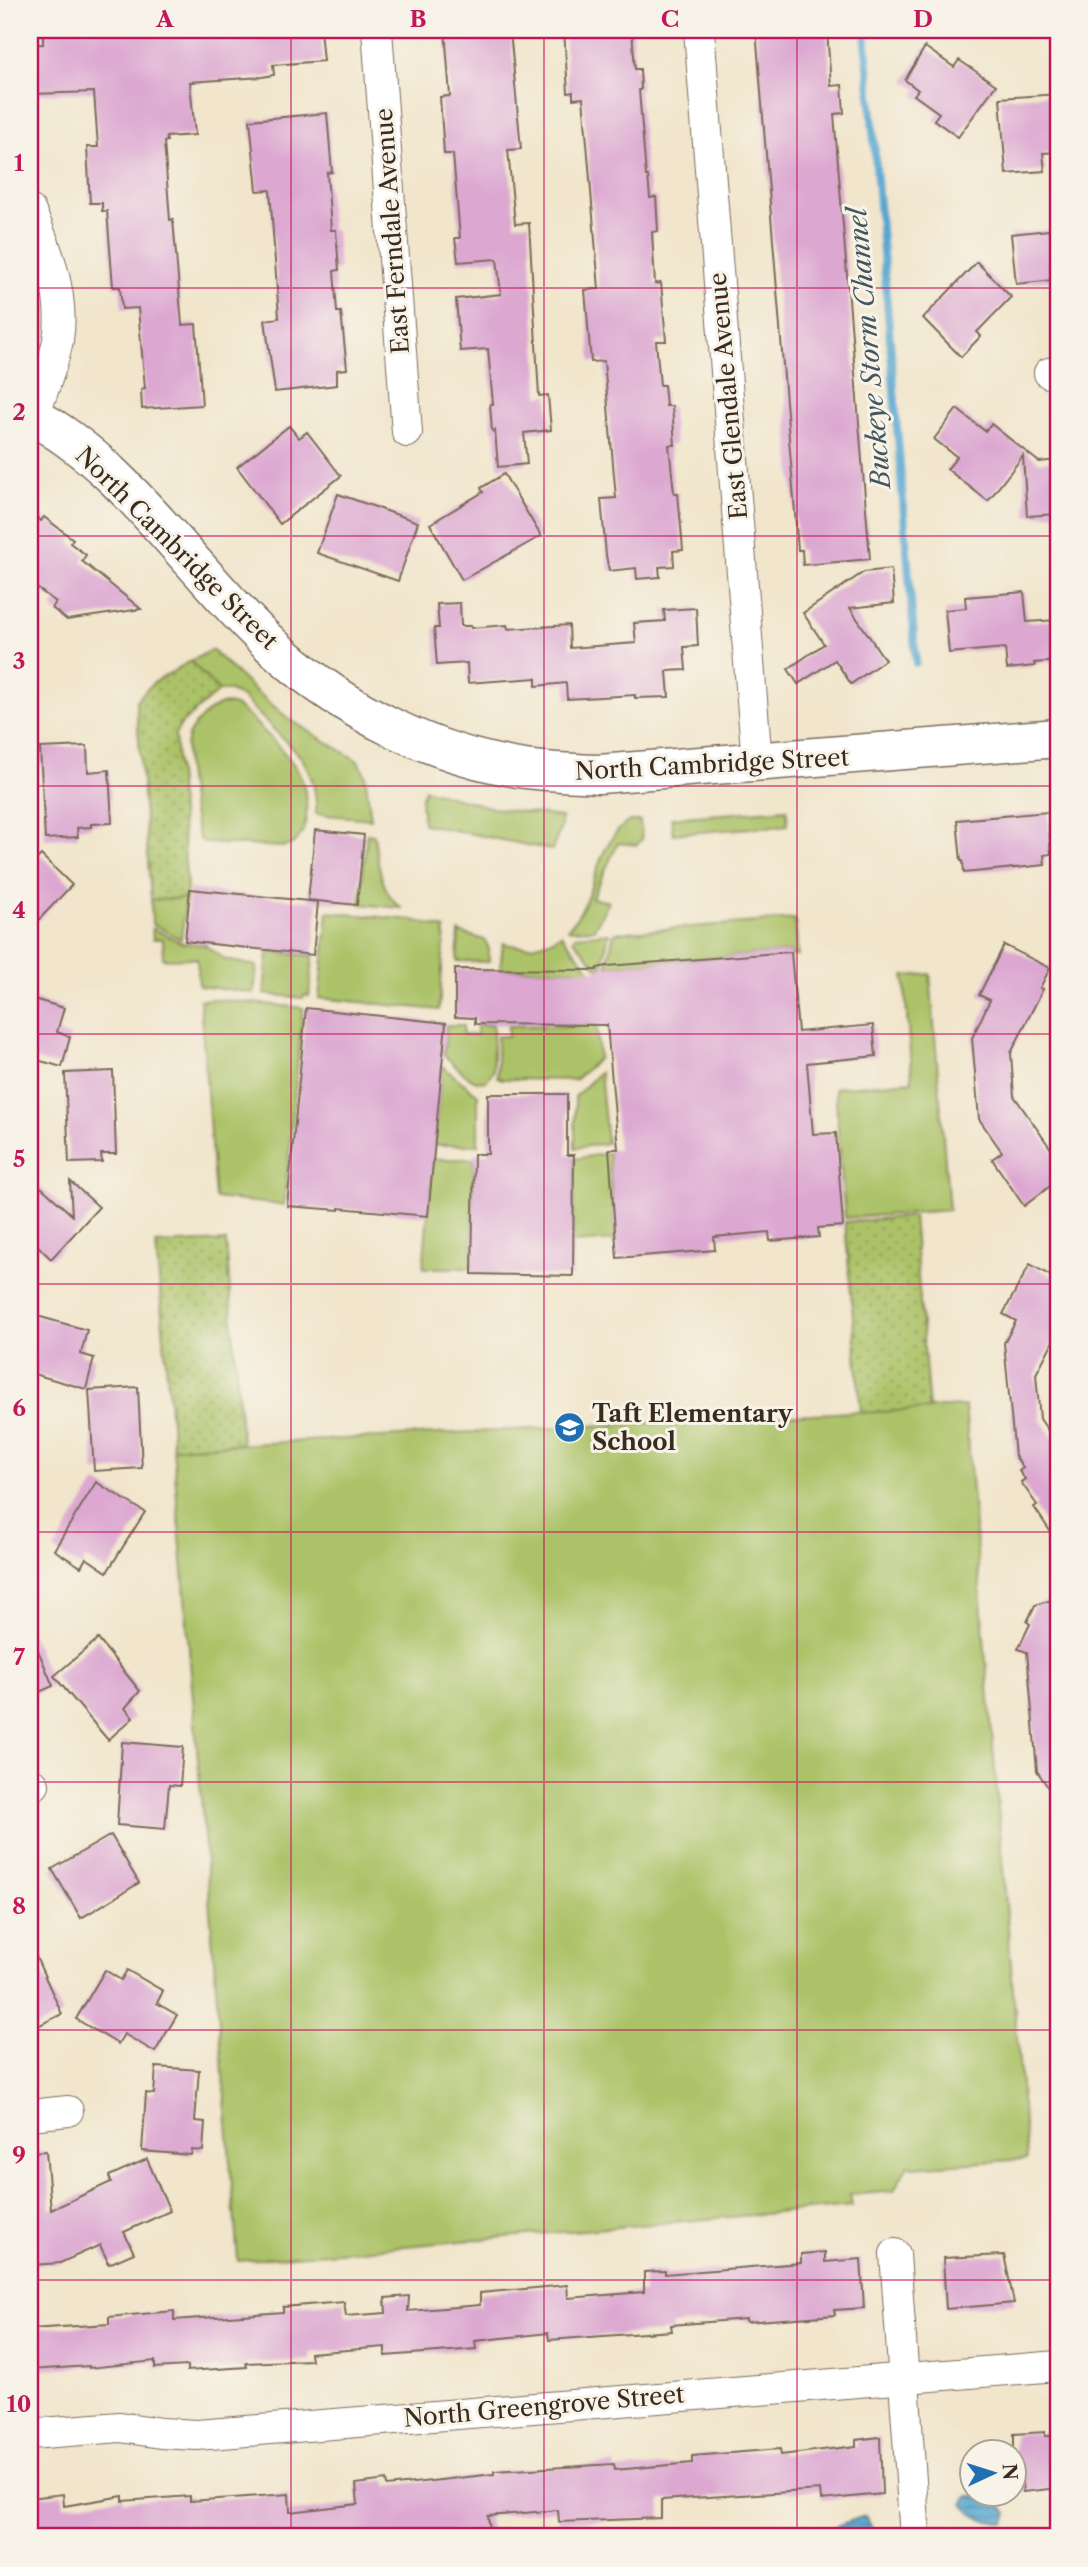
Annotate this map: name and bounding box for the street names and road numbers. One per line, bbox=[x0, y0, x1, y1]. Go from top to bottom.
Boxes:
street label: East Ferndale Avenue bbox=[369, 107, 415, 355]
street label: East Glendale Avenue bbox=[703, 271, 753, 521]
street label: North Cambridge Street bbox=[70, 441, 285, 656]
street label: North Cambridge Street bbox=[574, 742, 850, 786]
street label: North Greengrove Street bbox=[402, 2379, 686, 2433]

